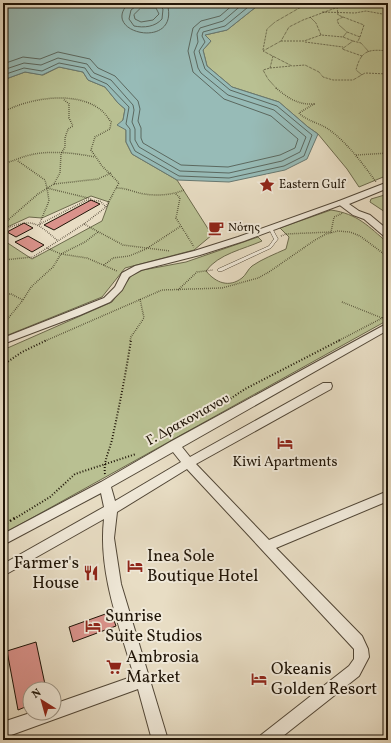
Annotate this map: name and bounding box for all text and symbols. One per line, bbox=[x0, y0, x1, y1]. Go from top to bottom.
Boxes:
place icon: Eastern Gulf bbox=[258, 176, 276, 194]
place label: Eastern Gulf bbox=[279, 177, 347, 193]
cafe icon: Νότης bbox=[207, 219, 225, 237]
place label: Νότης bbox=[228, 220, 260, 236]
street label: Γ. Δρακονιανου bbox=[143, 389, 233, 451]
hotel icon: Kiwi Apartments bbox=[276, 434, 294, 452]
place label: Kiwi Apartments bbox=[233, 453, 337, 472]
place label: Inea Sole Boutique Hotel bbox=[147, 545, 258, 588]
place label: Farmer's House bbox=[14, 552, 79, 595]
hotel icon: Inea Sole Boutique Hotel bbox=[126, 557, 144, 575]
restaurant icon: Farmer's House bbox=[82, 564, 100, 582]
place label: Sunrise Suite Studios bbox=[105, 605, 202, 648]
hotel icon: Sunrise Suite Studios bbox=[84, 617, 102, 635]
place label: Ambrosia Market bbox=[126, 646, 199, 689]
supermarket icon: Ambrosia Market bbox=[105, 658, 123, 676]
place label: Okeanis Golden Resort bbox=[271, 658, 377, 701]
hotel icon: Okeanis Golden Resort bbox=[250, 670, 268, 688]
north arrow bbox=[22, 681, 62, 721]
text: N bbox=[29, 686, 45, 703]

